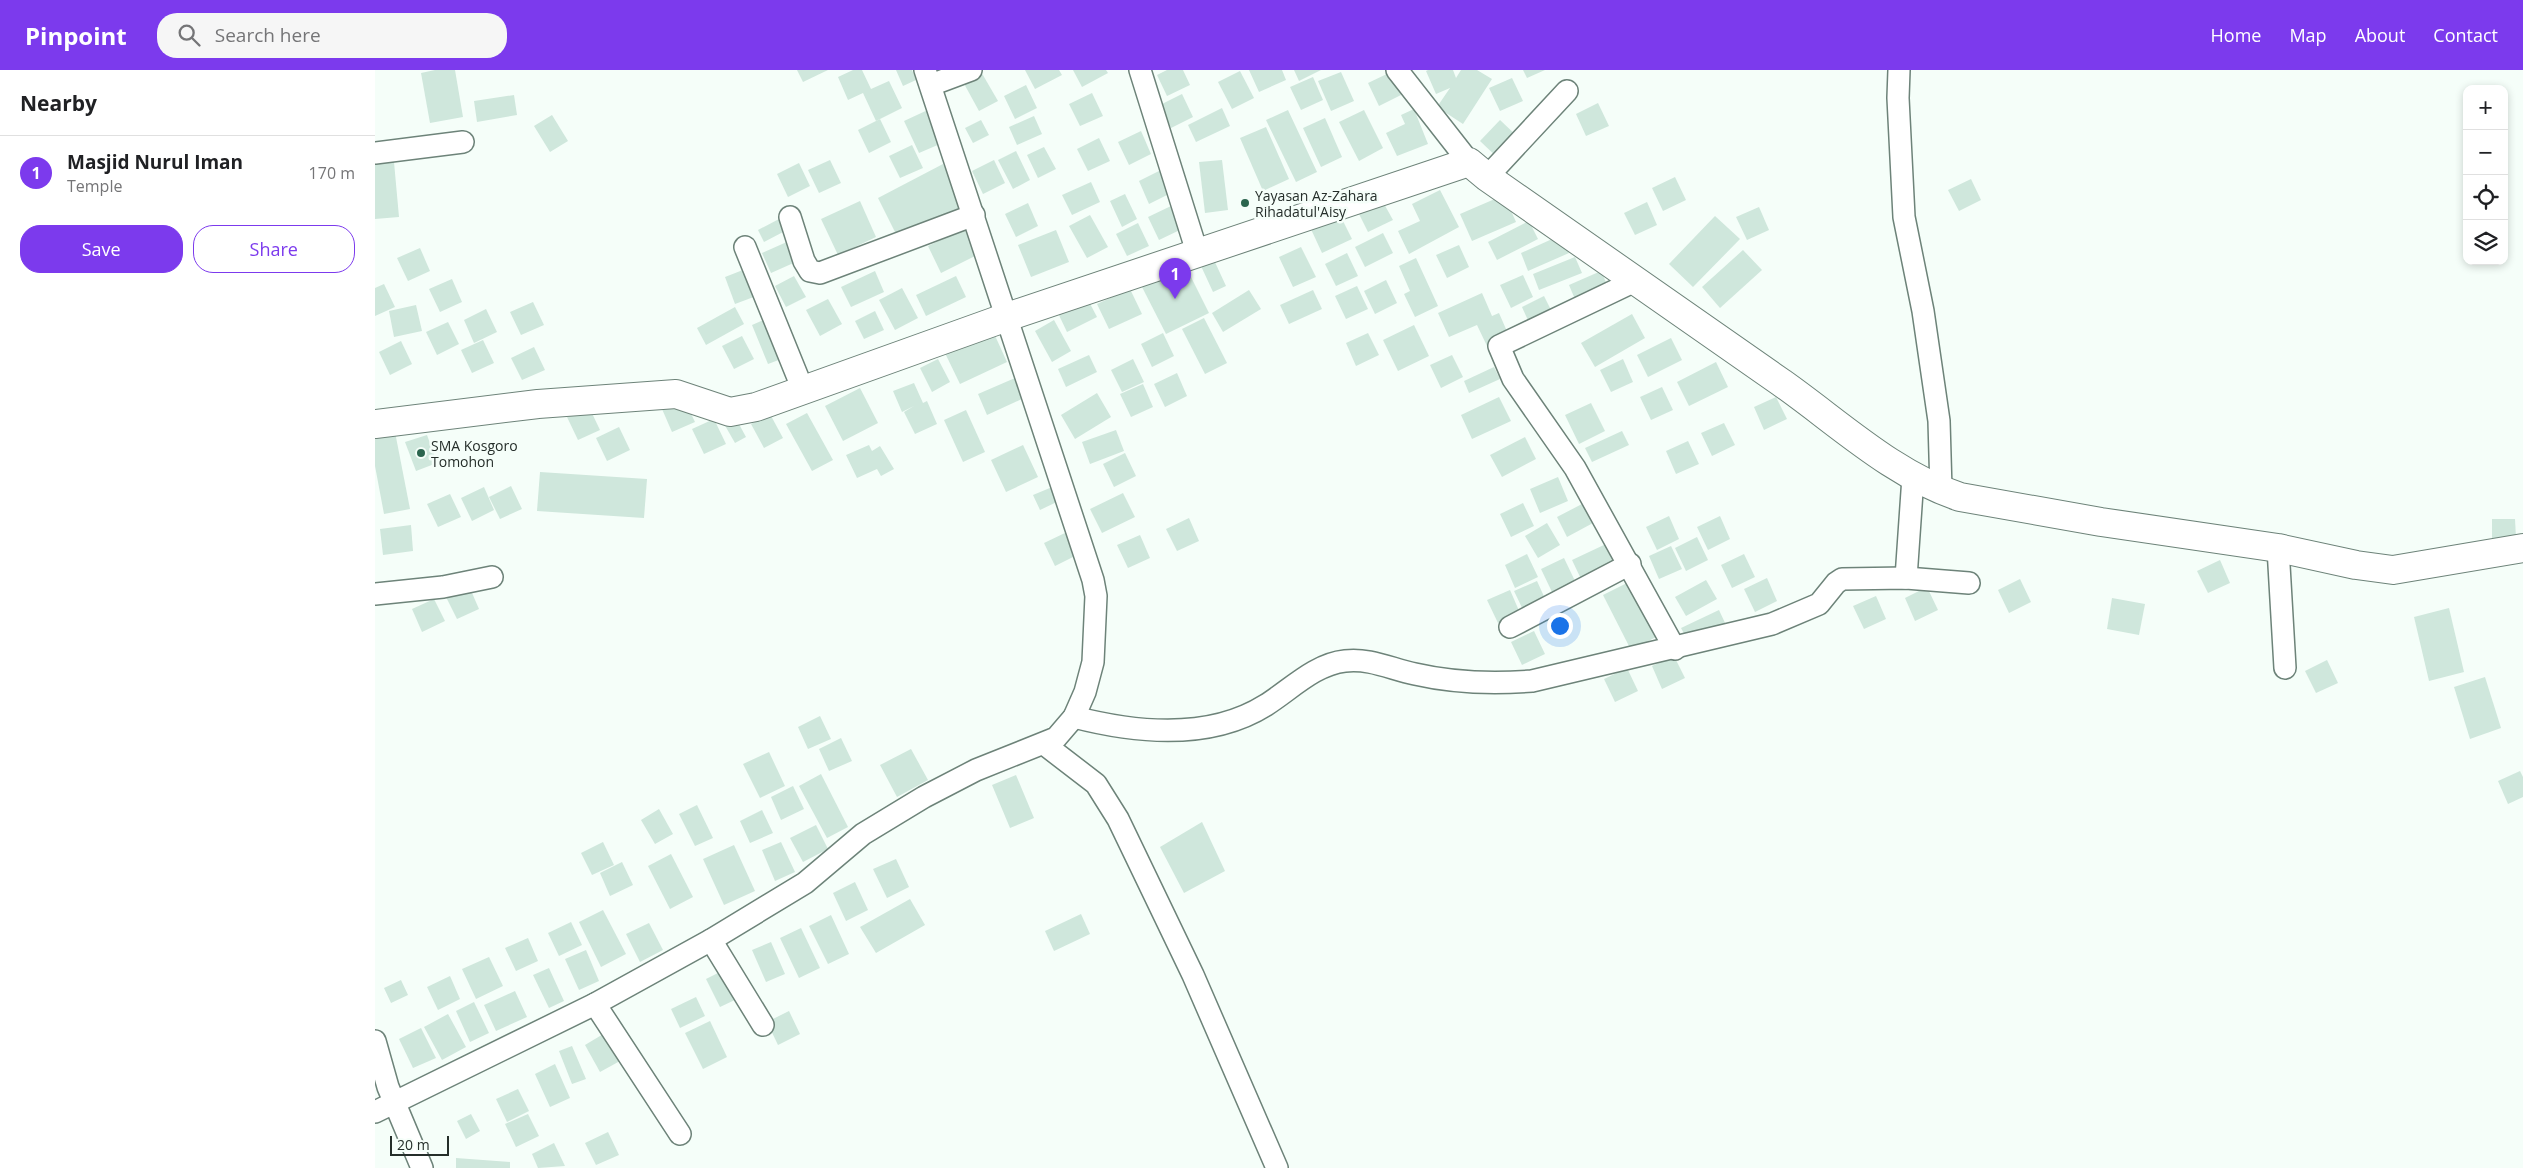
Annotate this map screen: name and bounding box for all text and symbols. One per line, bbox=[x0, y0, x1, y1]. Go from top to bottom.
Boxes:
search box bbox=[157, 13, 507, 58]
text: Pinpoint bbox=[25, 19, 127, 52]
icon: search bbox=[175, 21, 203, 49]
text: Search here bbox=[215, 22, 321, 48]
text: Home bbox=[2211, 23, 2261, 47]
text: Map bbox=[2289, 23, 2327, 47]
text: About bbox=[2355, 23, 2405, 47]
text: Contact bbox=[2433, 23, 2498, 47]
map controls bbox=[2463, 85, 2508, 265]
button: + bbox=[2463, 85, 2508, 130]
text: Nearby bbox=[20, 89, 97, 117]
button: − bbox=[2463, 130, 2508, 175]
text: Masjid Nurul Iman bbox=[67, 149, 243, 175]
text: 1 bbox=[31, 162, 41, 184]
text: 170 m bbox=[309, 162, 355, 184]
text: Temple bbox=[67, 175, 122, 197]
button: locate bbox=[2463, 175, 2508, 220]
place label: Yayasan Az-Zahara Rihadatul'Aisy bbox=[1255, 186, 1378, 221]
marker: Yayasan Az-Zahara Rihadatul'Aisy bbox=[1239, 197, 1251, 209]
button: layers bbox=[2463, 220, 2508, 265]
button: Save bbox=[20, 225, 183, 273]
button: Share bbox=[193, 225, 355, 273]
pin: 1 bbox=[1159, 258, 1191, 299]
place label: SMA Kosgoro Tomohon bbox=[431, 436, 518, 471]
marker: SMA Kosgoro Tomohon bbox=[415, 447, 427, 459]
your location bbox=[1547, 613, 1573, 639]
scale bar bbox=[390, 1133, 449, 1156]
text: 20 m bbox=[397, 1135, 430, 1154]

